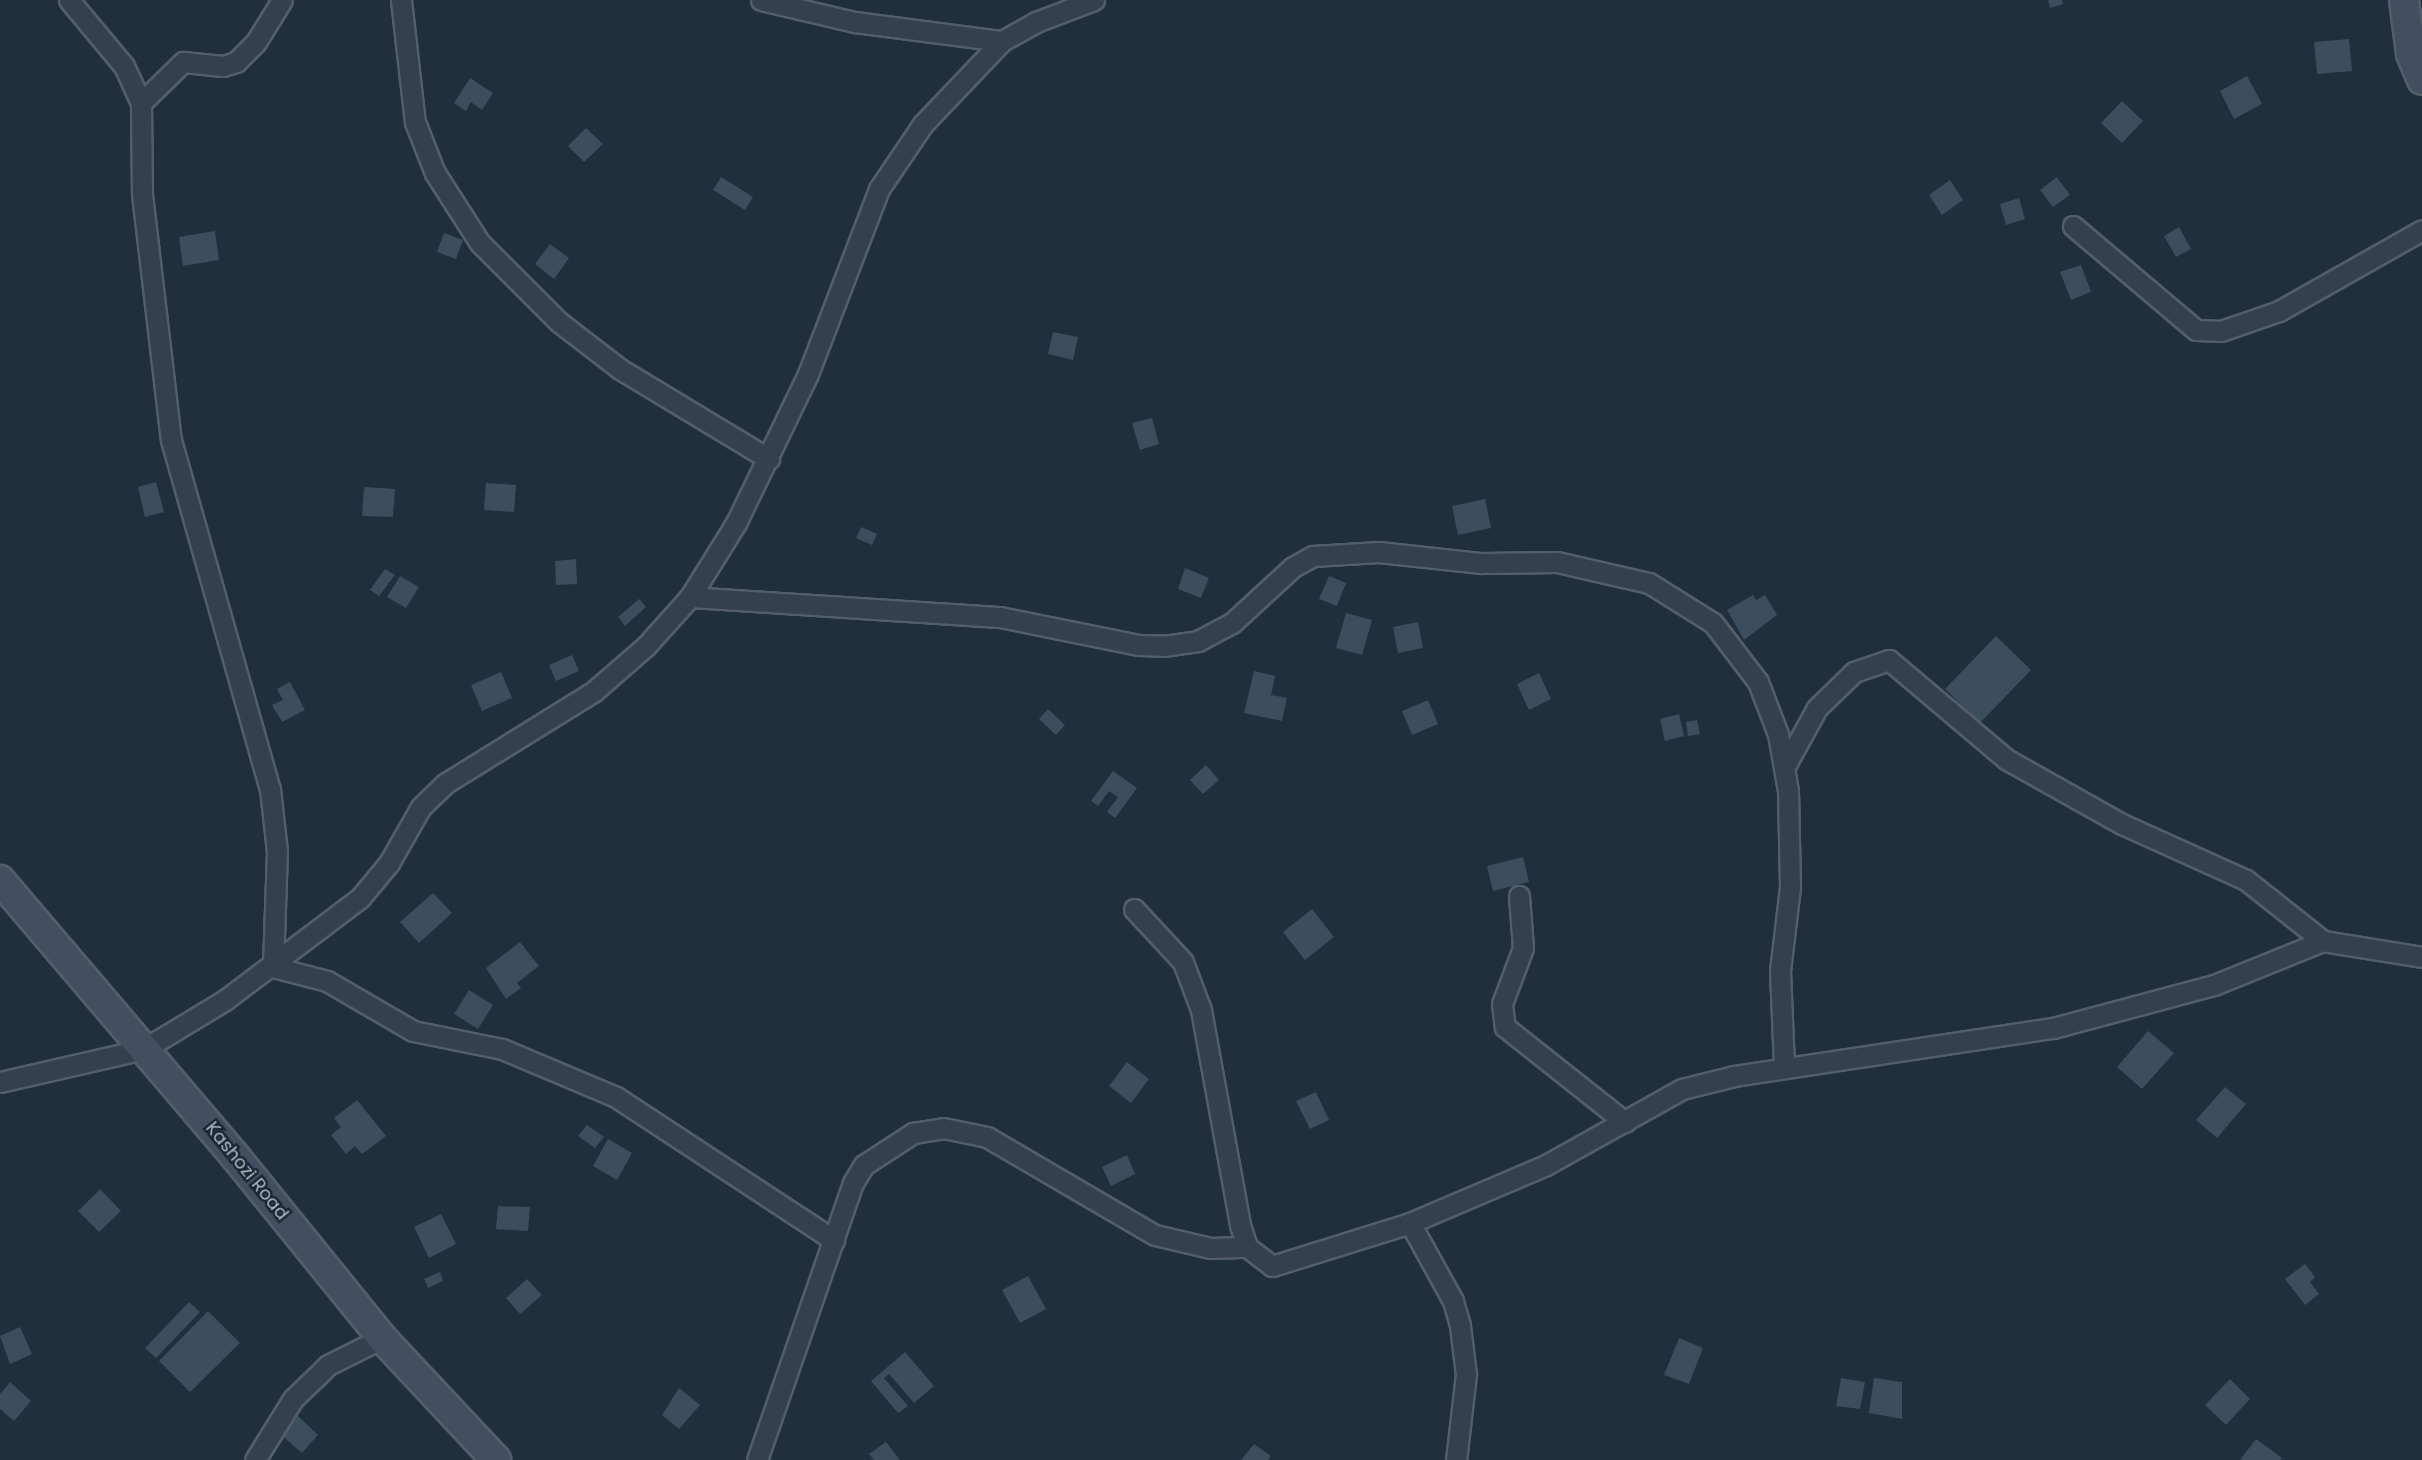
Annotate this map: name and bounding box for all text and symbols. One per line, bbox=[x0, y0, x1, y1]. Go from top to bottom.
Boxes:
street label: Kashozi Road bbox=[201, 1118, 293, 1224]

